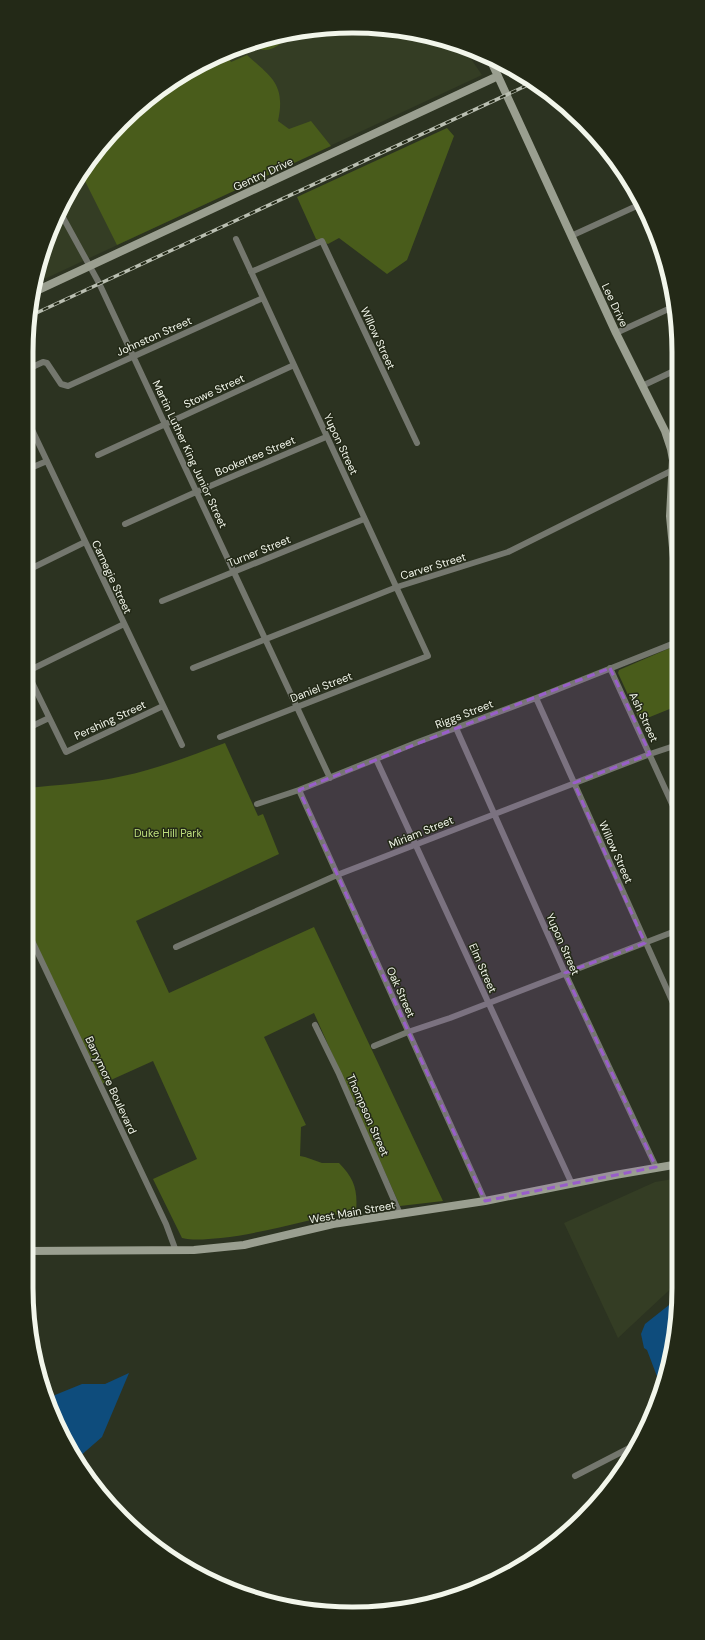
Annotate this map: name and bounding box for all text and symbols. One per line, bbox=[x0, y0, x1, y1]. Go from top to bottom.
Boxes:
street label: Gentry Drive bbox=[231, 154, 295, 194]
street label: Lee Drive bbox=[599, 281, 631, 329]
street label: Willow Street bbox=[357, 305, 399, 371]
street label: Johnston Street bbox=[114, 313, 194, 359]
street label: Stowe Street bbox=[181, 371, 247, 411]
street label: Martin Luther King Junior Street bbox=[150, 378, 230, 530]
street label: Yupon Street bbox=[321, 411, 361, 477]
street label: Bookertee Street bbox=[213, 433, 297, 479]
street label: Turner Street bbox=[225, 532, 293, 570]
street label: Carnegie Street bbox=[89, 538, 135, 616]
street label: Carver Street bbox=[398, 549, 468, 583]
street label: Daniel Street bbox=[288, 669, 354, 705]
street label: Ash Street bbox=[626, 690, 662, 744]
street label: Pershing Street bbox=[72, 697, 148, 743]
street label: Riggs Street bbox=[433, 697, 495, 731]
street label: Miriam Street bbox=[387, 813, 455, 851]
street label: Willow Street bbox=[596, 819, 636, 885]
park label: Duke Hill Park bbox=[134, 826, 202, 840]
street label: Yupon Street bbox=[543, 911, 583, 977]
street label: Elm Street bbox=[466, 941, 500, 995]
street label: Oak Street bbox=[384, 964, 418, 1020]
street label: Barrymore Boulevard bbox=[82, 1034, 140, 1136]
street label: Thompson Street bbox=[344, 1072, 392, 1158]
street label: West Main Street bbox=[308, 1198, 396, 1226]

